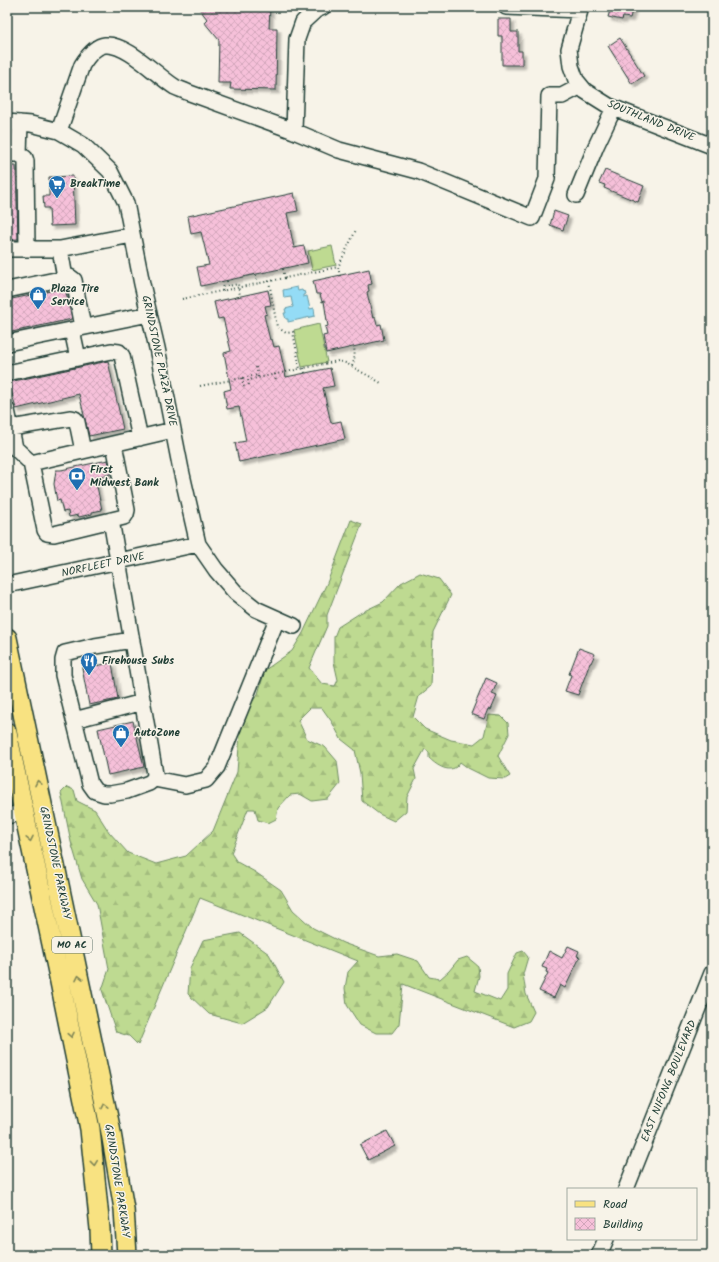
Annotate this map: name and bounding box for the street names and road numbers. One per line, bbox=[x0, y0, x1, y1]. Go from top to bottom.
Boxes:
street label: SOUTHLAND DRIVE bbox=[604, 95, 698, 147]
street label: GRINDSTONE PLAZA DRIVE bbox=[136, 294, 182, 429]
street label: NORFLEET DRIVE bbox=[60, 547, 147, 583]
street label: GRINDSTONE PARKWAY bbox=[34, 805, 76, 922]
road number: MO AC bbox=[52, 937, 92, 953]
street label: EAST NIFONG BOULEVARD bbox=[636, 1017, 702, 1145]
street label: GRINDSTONE PARKWAY bbox=[99, 1123, 135, 1240]

